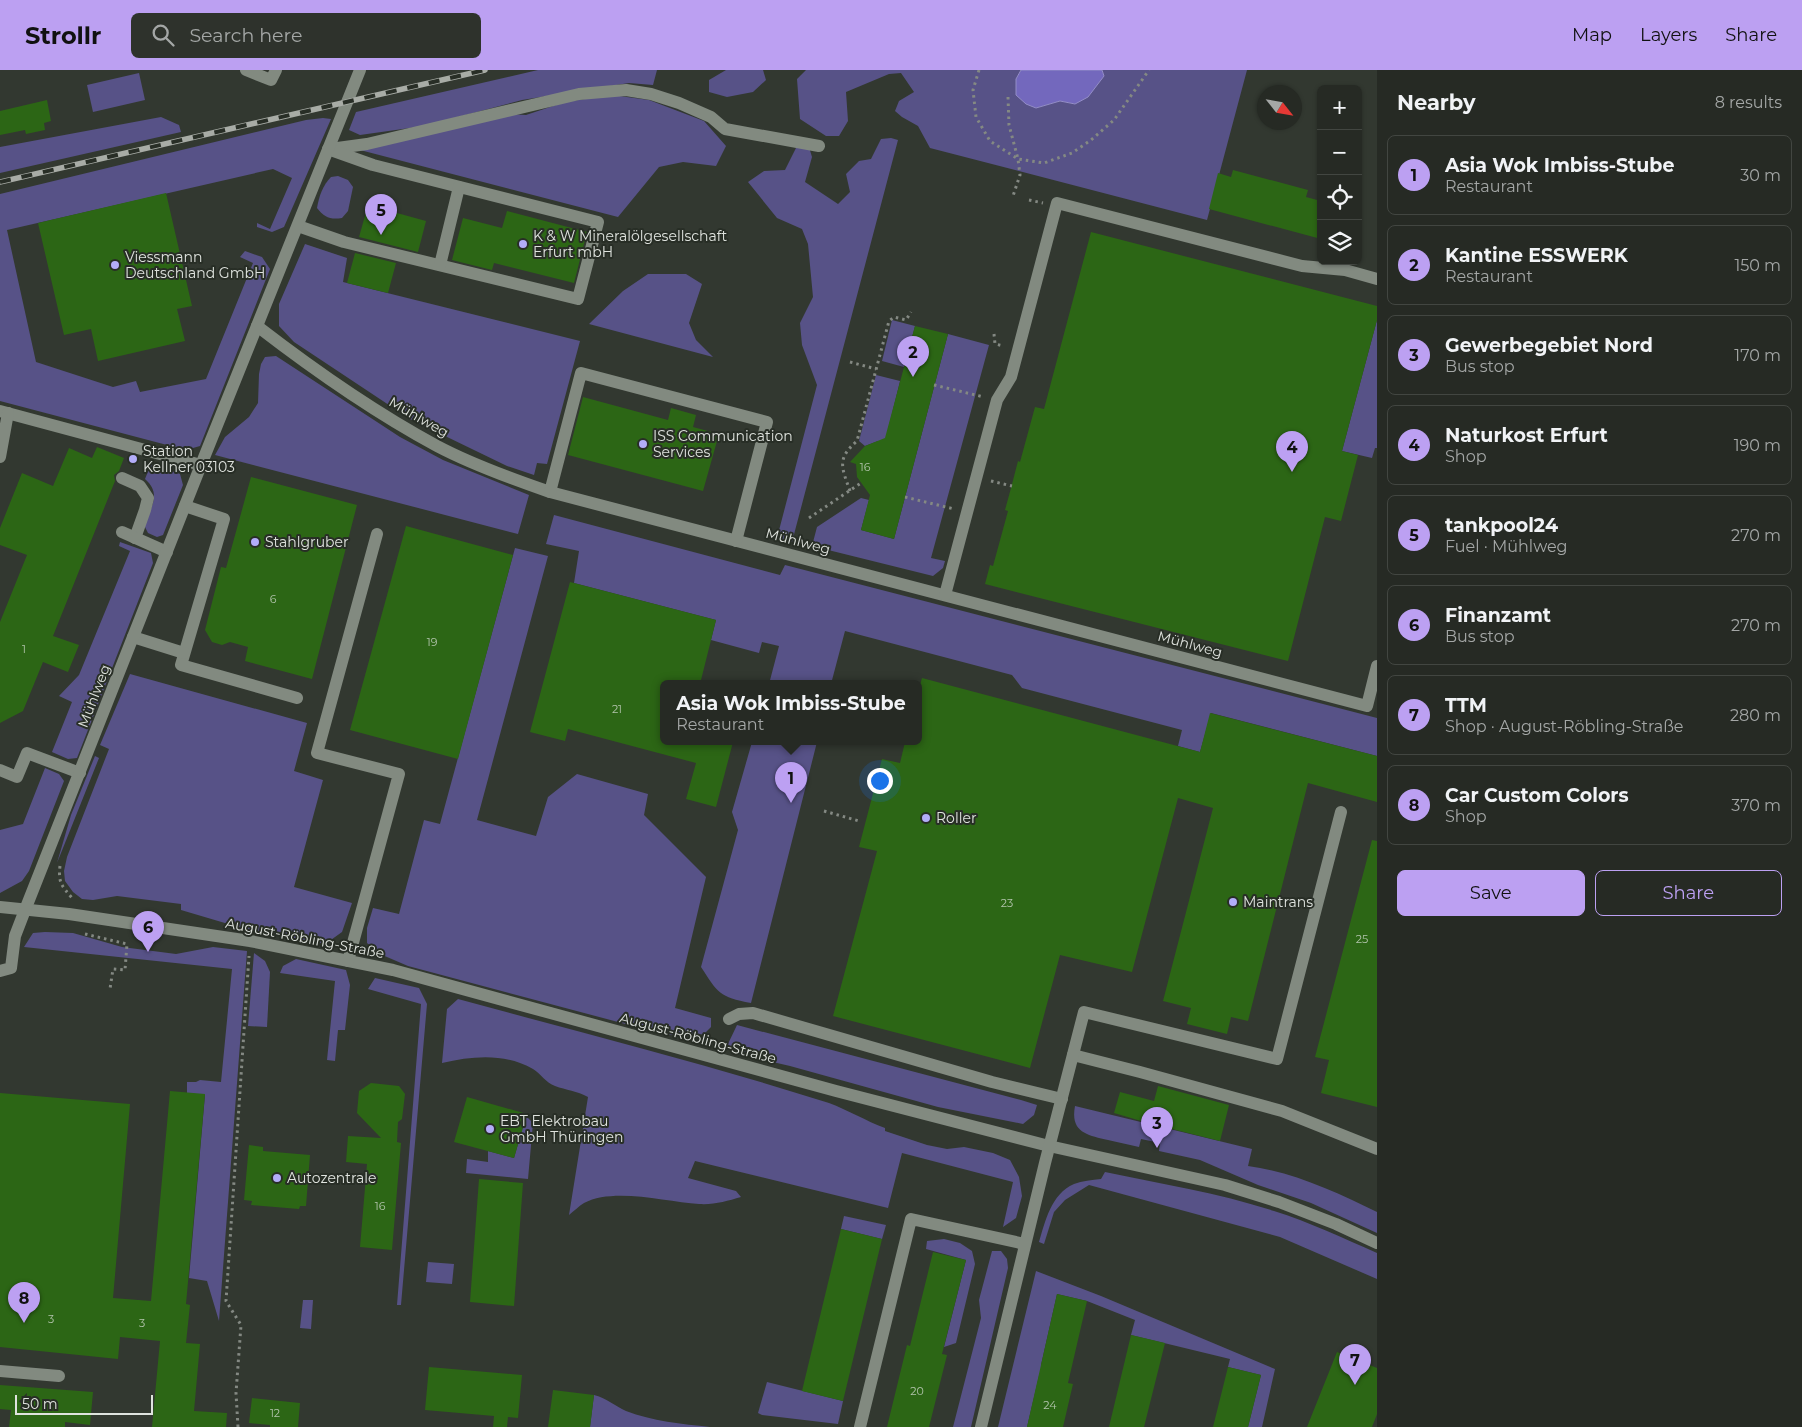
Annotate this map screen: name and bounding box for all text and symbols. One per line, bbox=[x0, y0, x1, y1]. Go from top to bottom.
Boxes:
search box bbox=[131, 13, 481, 58]
text: Strollr bbox=[25, 21, 101, 50]
icon: search bbox=[149, 21, 177, 49]
text: Search here bbox=[189, 24, 302, 47]
text: Map bbox=[1572, 24, 1612, 46]
text: Layers bbox=[1640, 24, 1697, 46]
text: Share bbox=[1725, 24, 1777, 46]
north arrow bbox=[1257, 85, 1302, 130]
map controls bbox=[1317, 85, 1362, 265]
button: + bbox=[1317, 85, 1362, 130]
text: Nearby bbox=[1397, 90, 1476, 115]
text: 8 results bbox=[1715, 93, 1782, 112]
button: − bbox=[1317, 130, 1362, 175]
text: Asia Wok Imbiss-Stube bbox=[1445, 154, 1674, 177]
text: 1 bbox=[1411, 166, 1417, 185]
text: 30 m bbox=[1740, 166, 1781, 185]
button: locate bbox=[1317, 175, 1362, 220]
text: Restaurant bbox=[1445, 177, 1533, 196]
pin: 5 bbox=[365, 194, 397, 235]
button: layers bbox=[1317, 220, 1362, 265]
place label: K & W Mineralölgesellschaft Erfurt mbH bbox=[533, 227, 727, 261]
marker: K & W Mineralölgesellschaft Erfurt mbH bbox=[517, 238, 529, 250]
text: Kantine ESSWERK bbox=[1445, 244, 1628, 267]
place label: Viessmann Deutschland GmbH bbox=[125, 248, 265, 282]
text: 2 bbox=[1409, 256, 1419, 275]
text: 150 m bbox=[1734, 256, 1781, 275]
marker: Viessmann Deutschland GmbH bbox=[109, 259, 121, 271]
text: Restaurant bbox=[1445, 267, 1533, 286]
text: Gewerbegebiet Nord bbox=[1445, 334, 1653, 357]
pin: 2 bbox=[897, 336, 929, 377]
text: 3 bbox=[1409, 346, 1419, 365]
text: 170 m bbox=[1734, 346, 1781, 365]
text: Bus stop bbox=[1445, 357, 1515, 376]
street label: Mühlweg bbox=[386, 393, 452, 441]
text: Naturkost Erfurt bbox=[1445, 424, 1608, 447]
place label: ISS Communication Services bbox=[653, 427, 793, 461]
pin: 4 bbox=[1276, 431, 1308, 472]
text: 4 bbox=[1408, 436, 1420, 455]
text: 190 m bbox=[1734, 436, 1781, 455]
marker: ISS Communication Services bbox=[637, 438, 649, 450]
place label: Station Kellner 03103 bbox=[143, 442, 235, 476]
text: Shop bbox=[1445, 447, 1487, 466]
marker: Station Kellner 03103 bbox=[127, 453, 139, 465]
house number: 16 bbox=[860, 460, 871, 474]
text: tankpool24 bbox=[1445, 514, 1558, 537]
street label: Mühlweg bbox=[764, 524, 832, 558]
text: 5 bbox=[1409, 526, 1419, 545]
text: 270 m bbox=[1731, 526, 1781, 545]
place label: Stahlgruber bbox=[265, 533, 349, 551]
marker: Stahlgruber bbox=[249, 536, 261, 548]
text: Fuel · Mühlweg bbox=[1445, 537, 1568, 556]
house number: 6 bbox=[270, 592, 277, 606]
text: Finanzamt bbox=[1445, 604, 1551, 627]
text: 6 bbox=[1409, 616, 1419, 635]
text: 270 m bbox=[1731, 616, 1781, 635]
street label: Mühlweg bbox=[1156, 627, 1224, 661]
text: Bus stop bbox=[1445, 627, 1515, 646]
house number: 19 bbox=[427, 635, 438, 649]
house number: 1 bbox=[22, 642, 26, 656]
street label: Mühlweg bbox=[74, 662, 114, 730]
popup bbox=[660, 680, 922, 745]
text: Asia Wok Imbiss-Stube bbox=[676, 692, 906, 715]
text: TTM bbox=[1445, 694, 1487, 717]
house number: 21 bbox=[612, 702, 622, 716]
text: 7 bbox=[1409, 706, 1419, 725]
text: 280 m bbox=[1730, 706, 1781, 725]
text: Restaurant bbox=[676, 715, 764, 734]
text: Shop · August-Röbling-Straße bbox=[1445, 717, 1684, 736]
pin: 1 bbox=[775, 762, 807, 803]
your location bbox=[867, 768, 893, 794]
text: Car Custom Colors bbox=[1445, 784, 1629, 807]
text: 8 bbox=[1409, 796, 1419, 815]
text: 370 m bbox=[1731, 796, 1781, 815]
text: Shop bbox=[1445, 807, 1487, 826]
place label: Roller bbox=[936, 809, 977, 827]
marker: Roller bbox=[920, 812, 932, 824]
button: Save bbox=[1397, 870, 1585, 916]
button: Share bbox=[1595, 870, 1782, 916]
place label: Maintrans bbox=[1243, 893, 1313, 911]
house number: 23 bbox=[1001, 896, 1013, 910]
marker: Maintrans bbox=[1227, 896, 1239, 908]
pin: 6 bbox=[132, 911, 164, 952]
street label: August-Röbling-Straße bbox=[224, 914, 386, 962]
house number: 25 bbox=[1356, 932, 1368, 946]
street label: August-Röbling-Straße bbox=[618, 1008, 778, 1068]
pin: 3 bbox=[1141, 1107, 1173, 1148]
place label: EBT Elektrobau GmbH Thüringen bbox=[500, 1112, 623, 1146]
marker: EBT Elektrobau GmbH Thüringen bbox=[484, 1123, 496, 1135]
place label: Autozentrale bbox=[287, 1169, 377, 1187]
marker: Autozentrale bbox=[271, 1172, 283, 1184]
house number: 16 bbox=[375, 1199, 386, 1213]
pin: 8 bbox=[8, 1282, 40, 1323]
house number: 3 bbox=[48, 1312, 54, 1326]
house number: 3 bbox=[139, 1316, 145, 1330]
pin: 7 bbox=[1339, 1344, 1371, 1385]
house number: 20 bbox=[910, 1384, 924, 1398]
scale bar bbox=[15, 1392, 152, 1415]
text: 50 m bbox=[22, 1395, 58, 1413]
house number: 24 bbox=[1043, 1398, 1057, 1412]
house number: 12 bbox=[270, 1406, 280, 1420]

